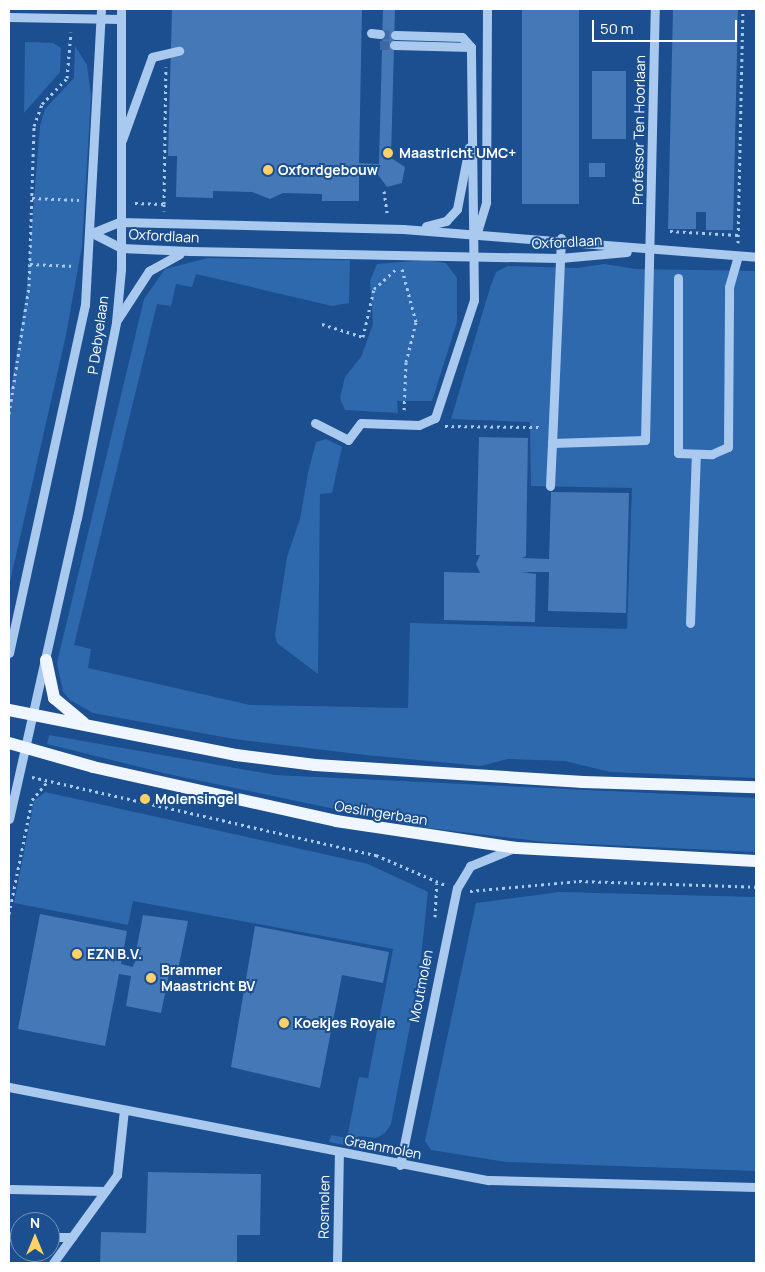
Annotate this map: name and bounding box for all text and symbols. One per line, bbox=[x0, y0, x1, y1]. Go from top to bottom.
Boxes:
scale bar bbox=[595, 10, 740, 42]
text: 50 m bbox=[600, 18, 634, 39]
street label: Professor Ten Hoorlaan bbox=[629, 55, 649, 205]
place label: Maastricht UMC+ bbox=[399, 145, 516, 161]
marker: Maastricht UMC+ bbox=[381, 146, 395, 160]
place label: Oxfordgebouw bbox=[278, 162, 378, 178]
marker: Oxfordgebouw bbox=[262, 164, 274, 176]
street label: Oxfordlaan bbox=[128, 226, 200, 246]
street label: Oxfordlaan bbox=[531, 232, 603, 252]
street label: P Debyelaan bbox=[84, 295, 112, 375]
place label: Molensingel bbox=[155, 791, 238, 807]
marker: Molensingel bbox=[139, 793, 151, 805]
street label: Oeslingerbaan bbox=[333, 797, 429, 829]
place label: EZN B.V. bbox=[87, 946, 142, 962]
marker: EZN B.V. bbox=[71, 948, 83, 960]
street label: Moutmolen bbox=[406, 948, 436, 1024]
place label: Brammer Maastricht BV bbox=[161, 962, 255, 994]
marker: Brammer Maastricht BV bbox=[145, 972, 157, 984]
place label: Koekjes Royale bbox=[294, 1015, 396, 1031]
marker: Koekjes Royale bbox=[278, 1017, 290, 1029]
street label: Graanmolen bbox=[343, 1131, 423, 1163]
street label: Rosmolen bbox=[315, 1175, 333, 1239]
north arrow bbox=[10, 1212, 60, 1262]
text: N bbox=[30, 1213, 40, 1232]

